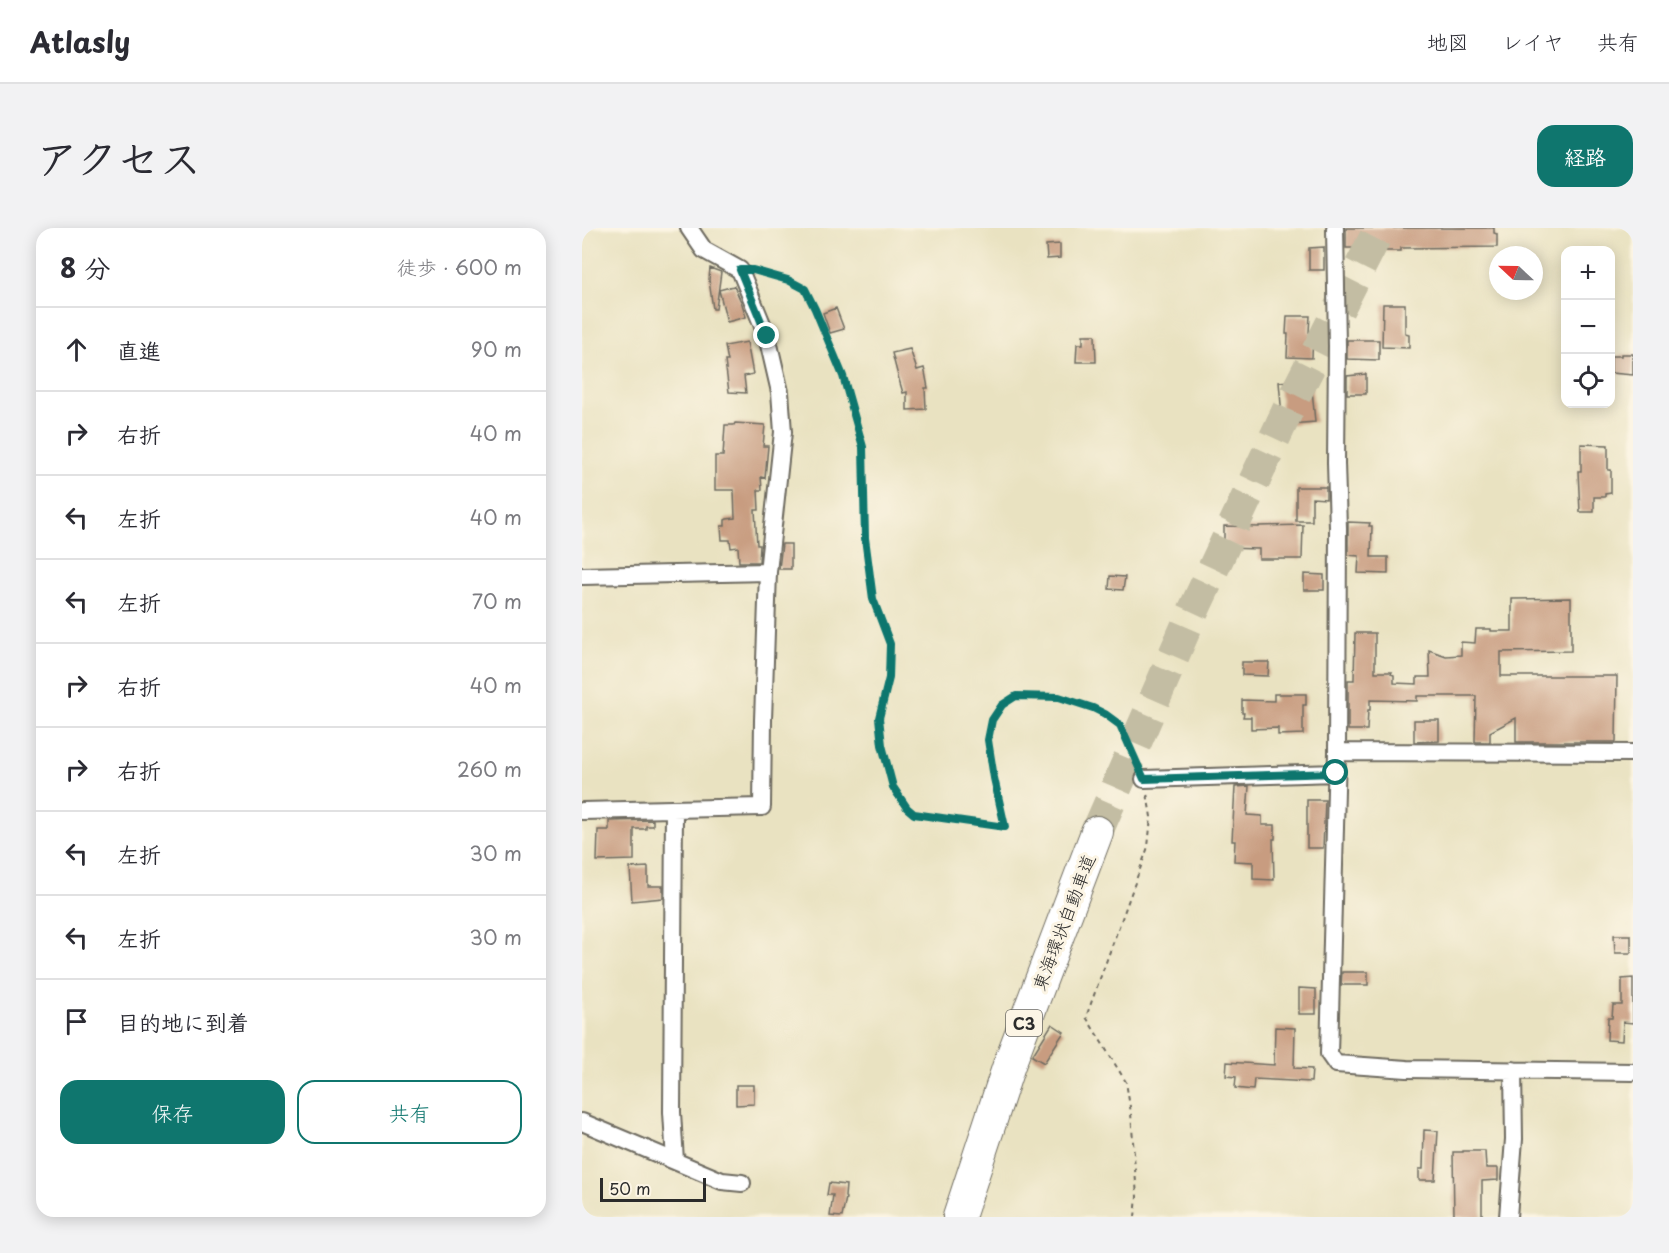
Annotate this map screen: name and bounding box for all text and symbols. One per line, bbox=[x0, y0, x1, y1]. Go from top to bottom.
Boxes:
text: Atlasly bbox=[30, 20, 130, 63]
text: 地図 bbox=[1427, 25, 1469, 57]
text: レイヤ bbox=[1502, 25, 1564, 57]
text: 共有 bbox=[1597, 25, 1639, 57]
text: アクセス bbox=[36, 125, 201, 188]
button: 経路 bbox=[1537, 125, 1633, 187]
north arrow bbox=[1489, 246, 1543, 300]
map controls bbox=[1561, 246, 1615, 408]
button: + bbox=[1561, 246, 1615, 300]
text: 8 分 bbox=[60, 248, 111, 287]
text: 徒歩 · 600 m bbox=[397, 252, 522, 282]
button: − bbox=[1561, 300, 1615, 354]
route end bbox=[753, 322, 779, 348]
icon: ahead bbox=[60, 333, 93, 366]
text: 直進 bbox=[117, 333, 161, 366]
text: 90 m bbox=[471, 334, 522, 364]
button: locate bbox=[1561, 354, 1615, 408]
icon: right bbox=[60, 417, 93, 450]
text: 右折 bbox=[117, 417, 161, 450]
text: 40 m bbox=[470, 418, 522, 448]
icon: left bbox=[60, 501, 93, 534]
text: 左折 bbox=[117, 501, 161, 534]
text: 40 m bbox=[470, 502, 522, 532]
icon: left bbox=[60, 585, 93, 618]
text: 左折 bbox=[117, 585, 161, 618]
text: 70 m bbox=[472, 586, 522, 616]
icon: right bbox=[60, 669, 93, 702]
text: 右折 bbox=[117, 669, 161, 702]
text: 40 m bbox=[470, 670, 522, 700]
icon: right bbox=[60, 753, 93, 786]
text: 右折 bbox=[117, 753, 161, 786]
text: 260 m bbox=[457, 754, 522, 784]
route start bbox=[1322, 759, 1348, 785]
icon: left bbox=[60, 837, 93, 870]
text: 左折 bbox=[117, 837, 161, 870]
text: 30 m bbox=[469, 838, 522, 868]
street label: 東海環状自動車道 bbox=[1025, 850, 1101, 994]
icon: left bbox=[60, 921, 93, 954]
text: 左折 bbox=[117, 921, 161, 954]
text: 30 m bbox=[469, 922, 522, 952]
icon: arrive bbox=[60, 1005, 93, 1038]
text: 目的地に到着 bbox=[117, 1005, 249, 1038]
road number: C3 bbox=[1006, 1010, 1042, 1036]
button: 保存 bbox=[60, 1080, 285, 1144]
button: 共有 bbox=[297, 1080, 522, 1144]
scale bar bbox=[600, 1175, 706, 1202]
text: 50 m bbox=[609, 1176, 650, 1200]

